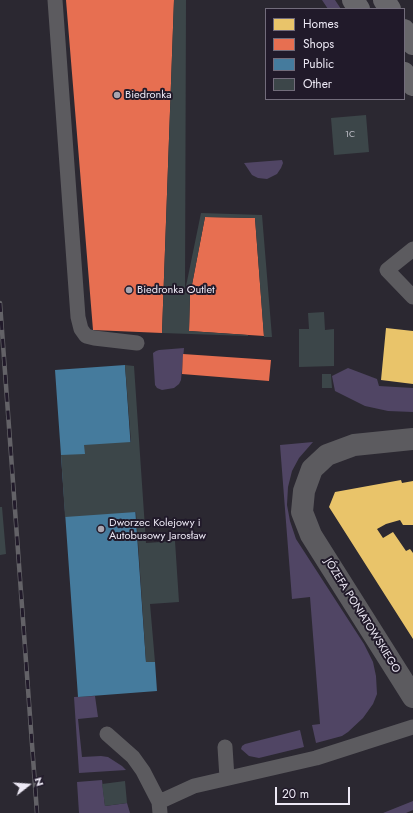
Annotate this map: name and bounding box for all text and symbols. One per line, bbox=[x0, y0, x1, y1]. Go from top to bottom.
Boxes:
legend bbox=[265, 8, 405, 100]
text: Homes bbox=[303, 15, 339, 33]
text: Shops bbox=[303, 35, 334, 53]
text: Public bbox=[303, 55, 334, 73]
text: Other bbox=[303, 75, 332, 93]
place label: Biedronka bbox=[125, 88, 171, 102]
marker: Biedronka bbox=[112, 90, 122, 100]
house number: 1C bbox=[345, 130, 355, 140]
place label: Biedronka Outlet bbox=[137, 283, 215, 297]
marker: Biedronka Outlet bbox=[124, 285, 134, 295]
place label: Dworzec Kolejowy i Autobusowy Jarosław bbox=[109, 516, 206, 542]
marker: Dworzec Kolejowy i Autobusowy Jarosław bbox=[96, 524, 106, 534]
street label: JÓZEFA PONIATOWSKIEGO bbox=[321, 556, 403, 676]
north arrow bbox=[8, 765, 48, 805]
text: N bbox=[31, 775, 48, 788]
scale bar bbox=[277, 779, 352, 805]
text: 20 m bbox=[282, 785, 309, 803]

